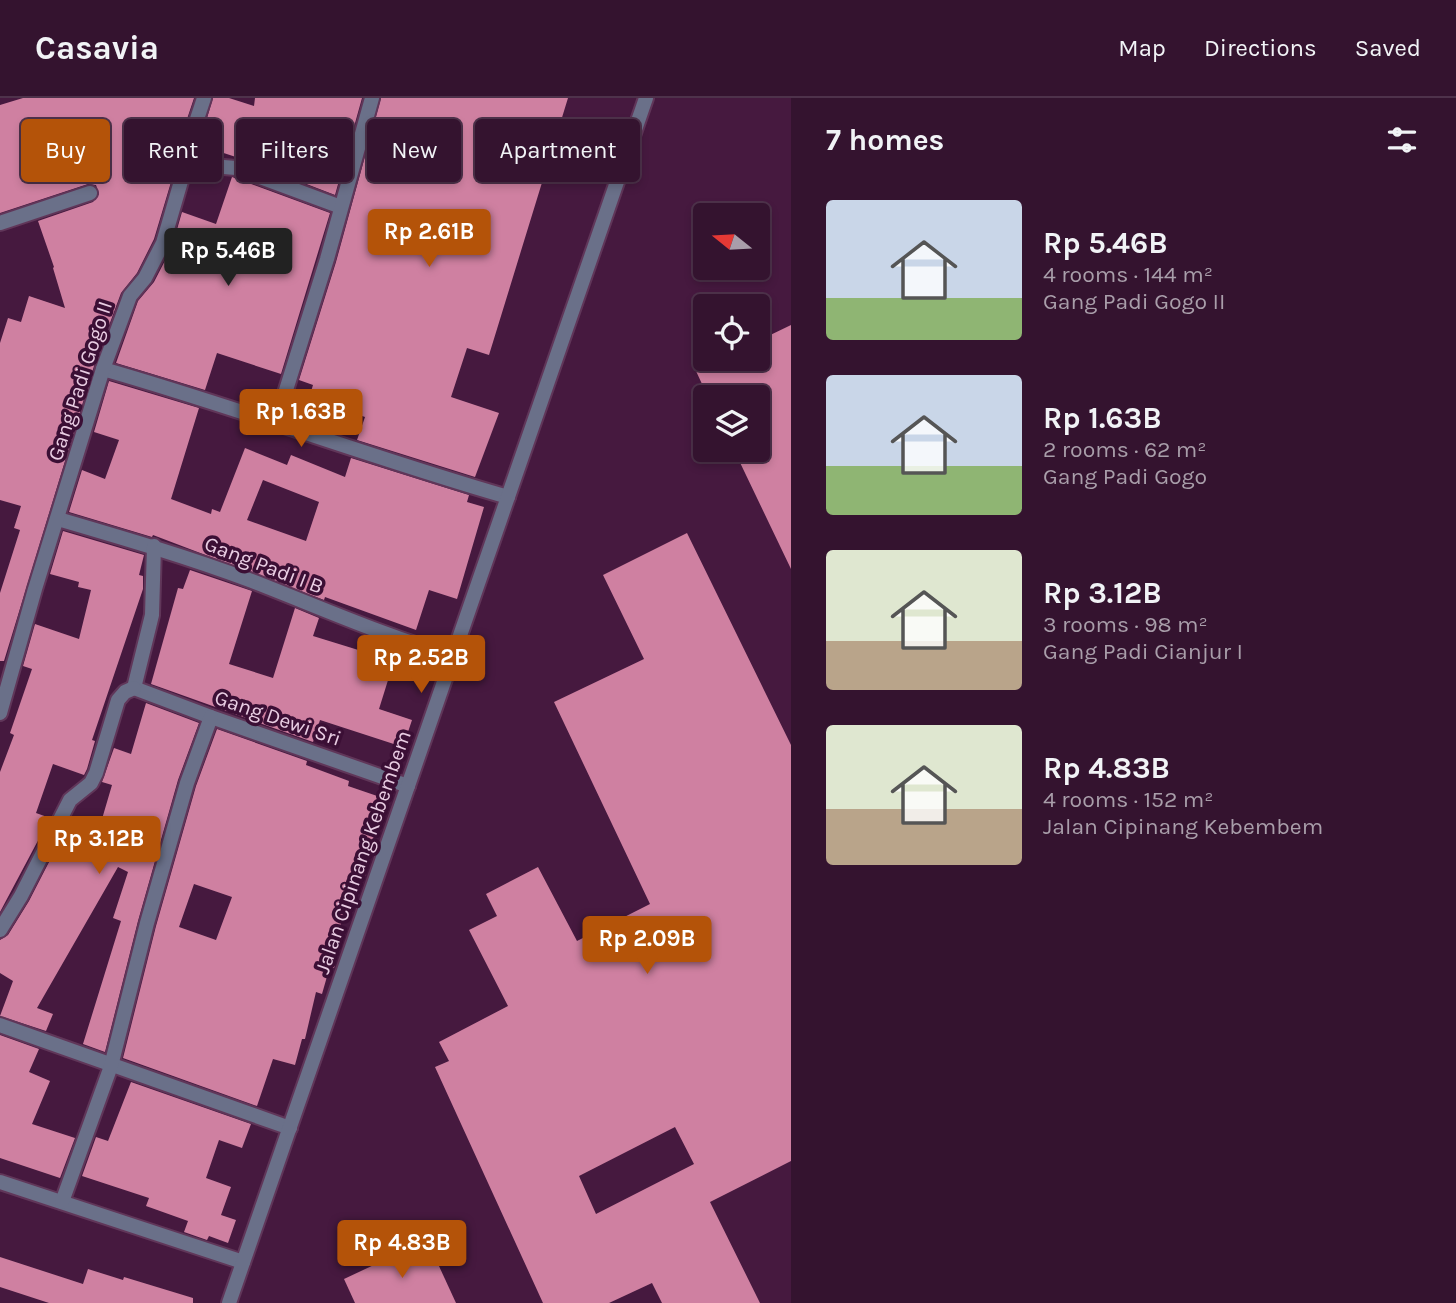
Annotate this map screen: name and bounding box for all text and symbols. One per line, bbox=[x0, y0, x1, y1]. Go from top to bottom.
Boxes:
text: Casavia bbox=[35, 29, 159, 67]
text: Map bbox=[1118, 34, 1166, 62]
text: Directions bbox=[1204, 34, 1317, 62]
text: Saved bbox=[1355, 34, 1421, 62]
chip: Buy bbox=[21, 119, 110, 182]
chip: Rent bbox=[124, 119, 222, 182]
chip: Filters bbox=[236, 119, 353, 182]
chip: New bbox=[367, 119, 461, 182]
chip: Apartment bbox=[475, 119, 640, 182]
icon: filters bbox=[1383, 121, 1421, 159]
text: 7 homes bbox=[826, 122, 944, 158]
north arrow bbox=[693, 203, 770, 280]
map controls bbox=[693, 203, 770, 462]
pin: Rp 2.61B bbox=[357, 209, 501, 269]
text: Rp 2.61B bbox=[384, 218, 474, 245]
text: Rp 5.46B bbox=[1043, 225, 1168, 261]
pin: Rp 5.46B bbox=[156, 228, 300, 288]
icon: home bbox=[882, 228, 966, 312]
text: Rp 5.46B bbox=[180, 237, 276, 264]
text: 4 rooms · 144 m² bbox=[1043, 261, 1213, 288]
text: Gang Padi Gogo II bbox=[1043, 288, 1225, 315]
button: locate bbox=[693, 294, 770, 371]
street label: Gang Padi Gogo II bbox=[43, 298, 117, 464]
button: layers bbox=[693, 385, 770, 462]
pin: Rp 1.63B bbox=[229, 390, 373, 449]
text: Rp 1.63B bbox=[256, 398, 346, 425]
text: Rp 1.63B bbox=[1043, 400, 1162, 436]
icon: home bbox=[882, 403, 966, 487]
text: 2 rooms · 62 m² bbox=[1043, 436, 1207, 463]
text: Gang Padi Gogo bbox=[1043, 463, 1207, 490]
street label: Gang Padi I B bbox=[201, 531, 327, 599]
text: Rp 3.12B bbox=[1043, 575, 1162, 611]
icon: home bbox=[882, 578, 966, 662]
text: 3 rooms · 98 m² bbox=[1043, 611, 1208, 638]
pin: Rp 2.52B bbox=[349, 636, 493, 695]
text: Gang Padi Cianjur I bbox=[1043, 638, 1243, 665]
text: Rp 2.52B bbox=[373, 644, 469, 671]
street label: Gang Dewi Sri bbox=[212, 685, 344, 751]
street label: Jalan Cipinang Kebembem bbox=[310, 727, 416, 977]
text: Rp 4.83B bbox=[1043, 750, 1170, 786]
icon: home bbox=[882, 753, 966, 837]
text: 4 rooms · 152 m² bbox=[1043, 786, 1214, 813]
text: Jalan Cipinang Kebembem bbox=[1043, 813, 1323, 840]
pin: Rp 3.12B bbox=[27, 816, 171, 876]
text: Rp 3.12B bbox=[54, 825, 144, 852]
pin: Rp 2.09B bbox=[575, 916, 719, 976]
text: Rp 2.09B bbox=[599, 925, 696, 952]
pin: Rp 4.83B bbox=[330, 1220, 474, 1280]
text: Rp 4.83B bbox=[353, 1229, 451, 1256]

